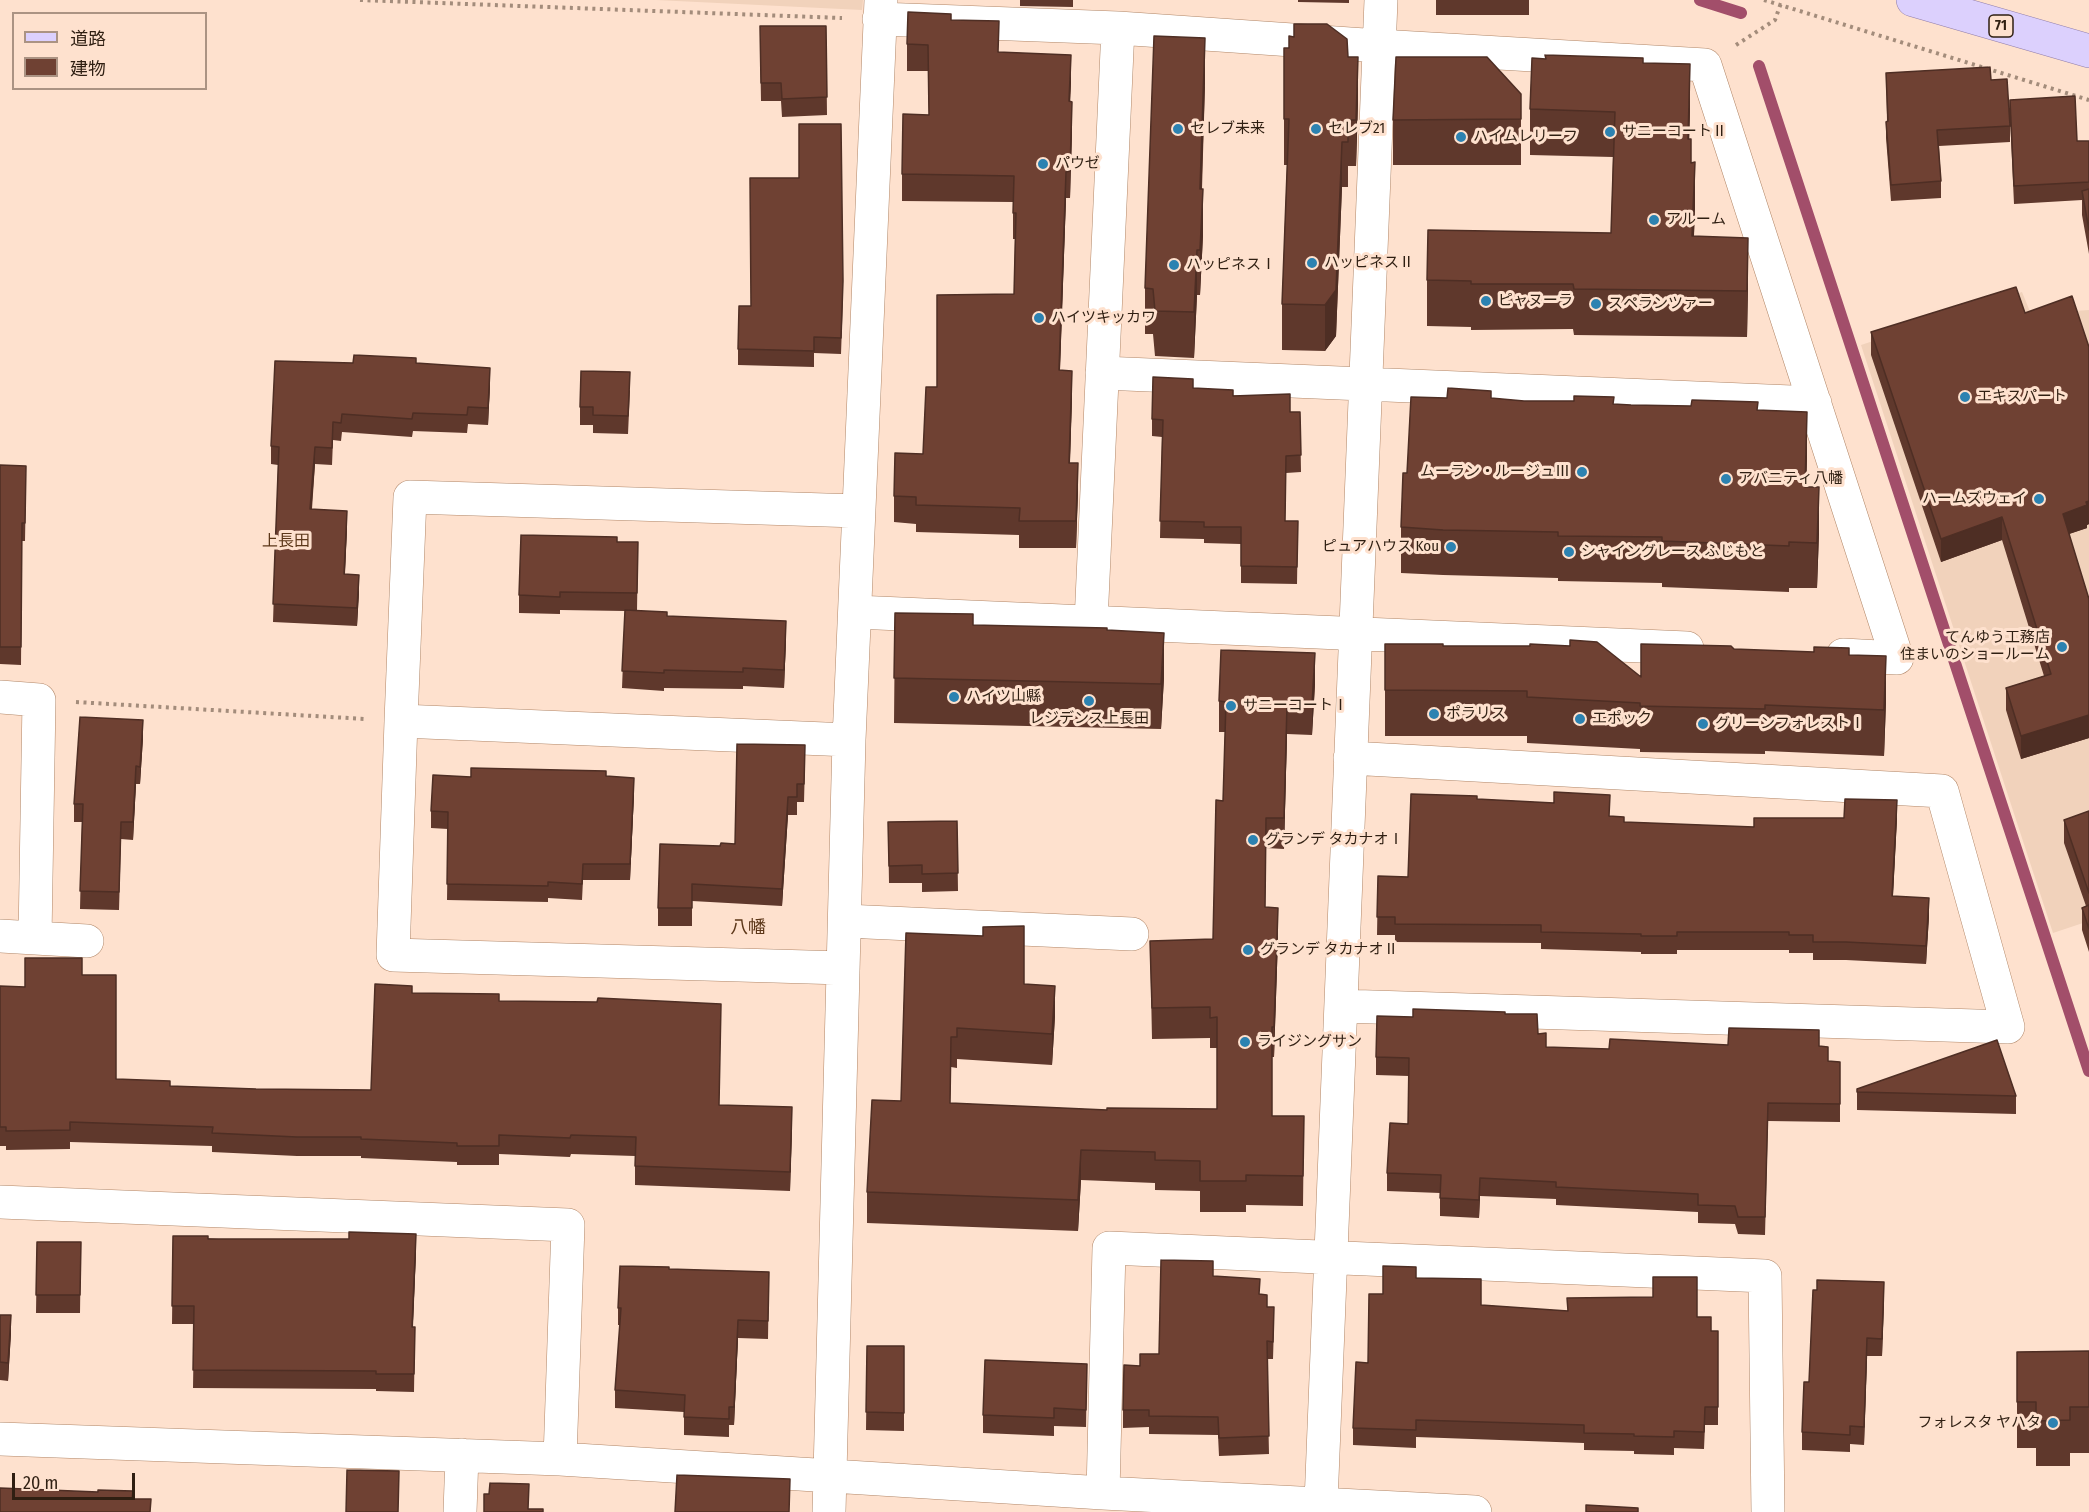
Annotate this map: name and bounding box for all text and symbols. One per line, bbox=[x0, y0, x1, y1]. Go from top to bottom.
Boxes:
legend bbox=[12, 12, 207, 90]
road number: 71 bbox=[1989, 15, 2013, 37]
text: 道路 bbox=[70, 28, 106, 50]
text: 建物 bbox=[70, 58, 106, 80]
place label: セレブ未来 bbox=[1190, 120, 1265, 138]
place label: セレブ21 bbox=[1328, 120, 1385, 138]
marker: セレブ未来 bbox=[1171, 122, 1185, 136]
marker: セレブ21 bbox=[1309, 122, 1323, 136]
place label: サニーコートⅡ bbox=[1622, 123, 1727, 141]
marker: サニーコートⅡ bbox=[1603, 125, 1617, 139]
place label: ハイムレリーフ bbox=[1473, 128, 1578, 146]
marker: ハイムレリーフ bbox=[1454, 130, 1468, 144]
place label: パウゼ bbox=[1055, 155, 1100, 173]
marker: パウゼ bbox=[1036, 157, 1050, 171]
place label: アルーム bbox=[1666, 211, 1726, 229]
marker: アルーム bbox=[1647, 213, 1661, 227]
place label: ハッピネスⅡ bbox=[1324, 254, 1414, 272]
place label: ハッピネスⅠ bbox=[1186, 256, 1276, 274]
marker: ハッピネスⅡ bbox=[1305, 256, 1319, 270]
marker: ハッピネスⅠ bbox=[1167, 258, 1181, 272]
place label: ピャヌーラ bbox=[1498, 292, 1573, 310]
marker: ピャヌーラ bbox=[1479, 294, 1493, 308]
place label: スペランツァー bbox=[1608, 295, 1713, 313]
marker: スペランツァー bbox=[1589, 297, 1603, 311]
place label: ハイツキッカワ bbox=[1051, 309, 1156, 327]
marker: ハイツキッカワ bbox=[1032, 311, 1046, 325]
place label: エキスパート bbox=[1977, 388, 2067, 406]
marker: エキスパート bbox=[1958, 390, 1972, 404]
place label: ムーラン・ルージュⅢ bbox=[1420, 463, 1570, 481]
marker: ムーラン・ルージュⅢ bbox=[1575, 465, 1589, 479]
place label: アバニティ八幡 bbox=[1738, 470, 1843, 488]
marker: アバニティ八幡 bbox=[1719, 472, 1733, 486]
place label: ハームズウェイ bbox=[1922, 490, 2027, 508]
marker: ハームズウェイ bbox=[2032, 492, 2046, 506]
district label: 上長田 bbox=[262, 532, 310, 552]
place label: ピュアハウス Kou bbox=[1322, 538, 1439, 556]
marker: ピュアハウス Kou bbox=[1444, 540, 1458, 554]
place label: シャイングレース ふじもと bbox=[1581, 543, 1765, 561]
marker: シャイングレース ふじもと bbox=[1562, 545, 1576, 559]
place label: てんゆう工務店 住まいのショールーム bbox=[1900, 629, 2050, 664]
marker: てんゆう工務店 住まいのショールーム bbox=[2055, 640, 2069, 654]
place label: ハイツ山縣 bbox=[966, 688, 1041, 706]
marker: ハイツ山縣 bbox=[947, 690, 961, 704]
marker: レジデンス上長田 bbox=[1082, 694, 1096, 708]
place label: サニーコートⅠ bbox=[1243, 697, 1348, 715]
marker: サニーコートⅠ bbox=[1224, 699, 1238, 713]
place label: ポラリス bbox=[1446, 705, 1506, 723]
marker: ポラリス bbox=[1427, 707, 1441, 721]
place label: レジデンス上長田 bbox=[1029, 710, 1149, 728]
place label: エポック bbox=[1592, 710, 1652, 728]
marker: エポック bbox=[1573, 712, 1587, 726]
place label: グリーンフォレストⅠ bbox=[1715, 715, 1865, 733]
marker: グリーンフォレストⅠ bbox=[1696, 717, 1710, 731]
place label: グランデ タカナオⅠ bbox=[1265, 831, 1404, 849]
marker: グランデ タカナオⅠ bbox=[1246, 833, 1260, 847]
district label: 八幡 bbox=[730, 917, 766, 939]
place label: グランデ タカナオⅡ bbox=[1260, 941, 1399, 959]
marker: グランデ タカナオⅡ bbox=[1241, 943, 1255, 957]
place label: ライジングサン bbox=[1257, 1033, 1362, 1051]
marker: ライジングサン bbox=[1238, 1035, 1252, 1049]
place label: フォレスタ ヤハタ bbox=[1917, 1414, 2041, 1432]
marker: フォレスタ ヤハタ bbox=[2046, 1416, 2060, 1430]
scale bar bbox=[15, 1461, 138, 1499]
text: 20 m bbox=[23, 1472, 58, 1494]

